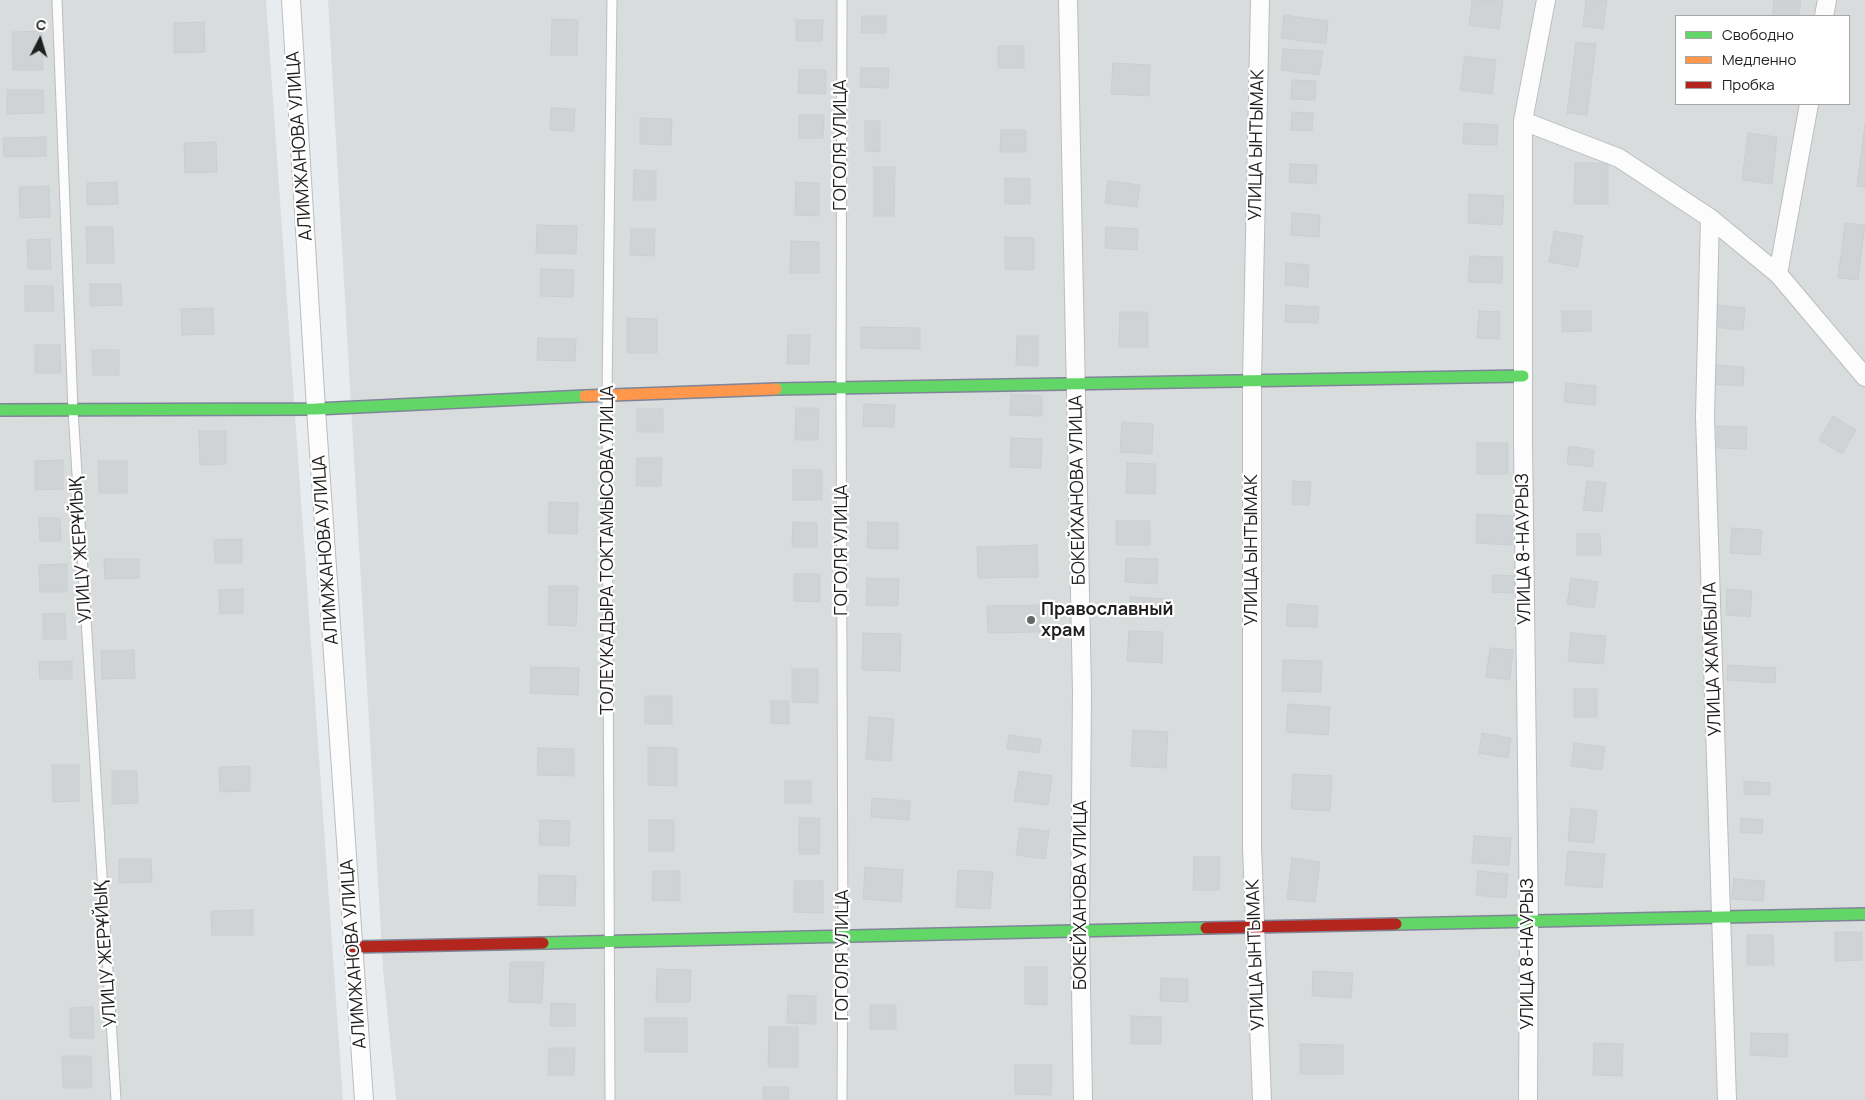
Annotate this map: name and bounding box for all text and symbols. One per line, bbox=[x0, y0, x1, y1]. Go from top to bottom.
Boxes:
north arrow bbox=[15, 15, 65, 65]
text: С bbox=[35, 15, 47, 34]
legend bbox=[1675, 15, 1850, 105]
text: Свободно bbox=[1722, 24, 1794, 45]
text: Медленно bbox=[1722, 49, 1796, 70]
street label: АЛИМЖАНОВА УЛИЦА bbox=[283, 50, 317, 242]
street label: УЛИЦА ЫНТЫМАК bbox=[1245, 69, 1269, 221]
text: Пробка bbox=[1722, 74, 1775, 95]
street label: ГОГОЛЯ УЛИЦА bbox=[830, 79, 852, 211]
street label: ТОЛЕУКАДЫРА ТОКТАМЫСОВА УЛИЦА bbox=[597, 385, 619, 715]
street label: БОКЕЙХАНОВА УЛИЦА bbox=[1066, 395, 1090, 585]
street label: АЛИМЖАНОВА УЛИЦА bbox=[309, 454, 343, 646]
street label: УЛИЦА 8-НАУРЫЗ bbox=[1512, 473, 1536, 625]
street label: УЛИЦА ЫНТЫМАК bbox=[1241, 474, 1263, 626]
street label: УЛИЦУ ЖЕРҰЙЫҚ bbox=[65, 476, 97, 624]
street label: ГОГОЛЯ УЛИЦА bbox=[831, 484, 853, 616]
street label: УЛИЦА ЖАМБЫЛА bbox=[1700, 581, 1726, 737]
place label: Православный храм bbox=[1041, 599, 1174, 642]
marker: Православный храм bbox=[1025, 614, 1037, 626]
street label: БОКЕЙХАНОВА УЛИЦА bbox=[1070, 800, 1092, 990]
street label: АЛИМЖАНОВА УЛИЦА bbox=[337, 858, 371, 1050]
street label: УЛИЦА 8-НАУРЫЗ bbox=[1517, 878, 1539, 1030]
street label: УЛИЦА ЫНТЫМАК bbox=[1243, 879, 1269, 1031]
street label: УЛИЦУ ЖЕРҰЙЫҚ bbox=[90, 880, 122, 1028]
street label: ГОГОЛЯ УЛИЦА bbox=[832, 889, 854, 1021]

